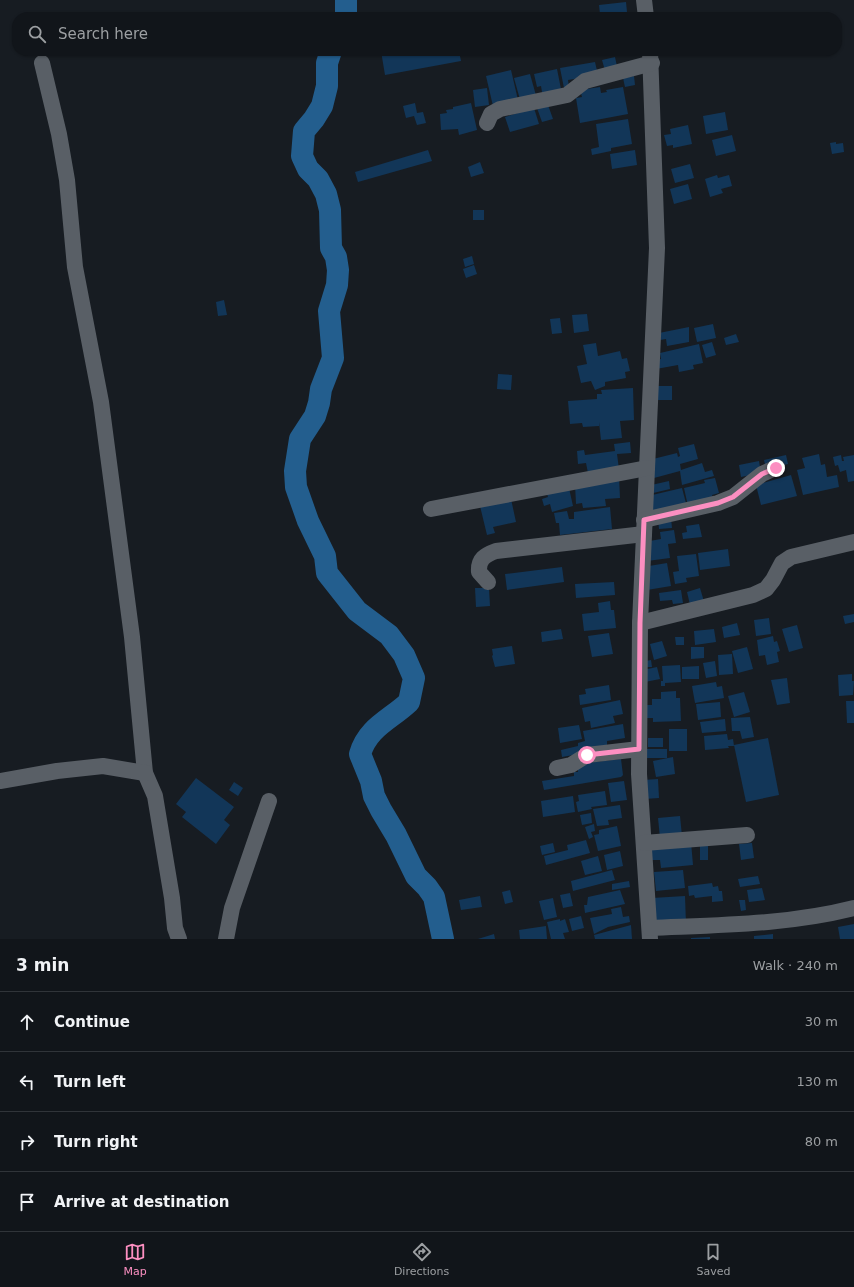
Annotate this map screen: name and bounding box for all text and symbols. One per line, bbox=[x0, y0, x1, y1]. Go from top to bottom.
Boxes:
search box bbox=[12, 12, 842, 56]
icon: search bbox=[26, 23, 48, 45]
text: Search here bbox=[58, 25, 148, 43]
route end bbox=[767, 459, 785, 477]
route start bbox=[578, 746, 596, 764]
text: 3 min bbox=[16, 955, 69, 975]
text: Walk · 240 m bbox=[753, 958, 838, 973]
icon: ahead bbox=[16, 1011, 38, 1033]
text: Continue bbox=[54, 1013, 130, 1031]
text: 30 m bbox=[805, 1014, 838, 1029]
icon: left bbox=[16, 1071, 38, 1093]
text: Turn left bbox=[54, 1073, 126, 1091]
text: 130 m bbox=[796, 1074, 838, 1089]
icon: right bbox=[16, 1131, 38, 1153]
text: Turn right bbox=[54, 1133, 138, 1151]
text: 80 m bbox=[805, 1134, 838, 1149]
icon: arrive bbox=[16, 1191, 38, 1213]
text: Arrive at destination bbox=[54, 1193, 229, 1211]
tab: Map bbox=[124, 1241, 147, 1278]
tab: Directions bbox=[394, 1241, 449, 1278]
tab: Saved bbox=[696, 1241, 730, 1278]

